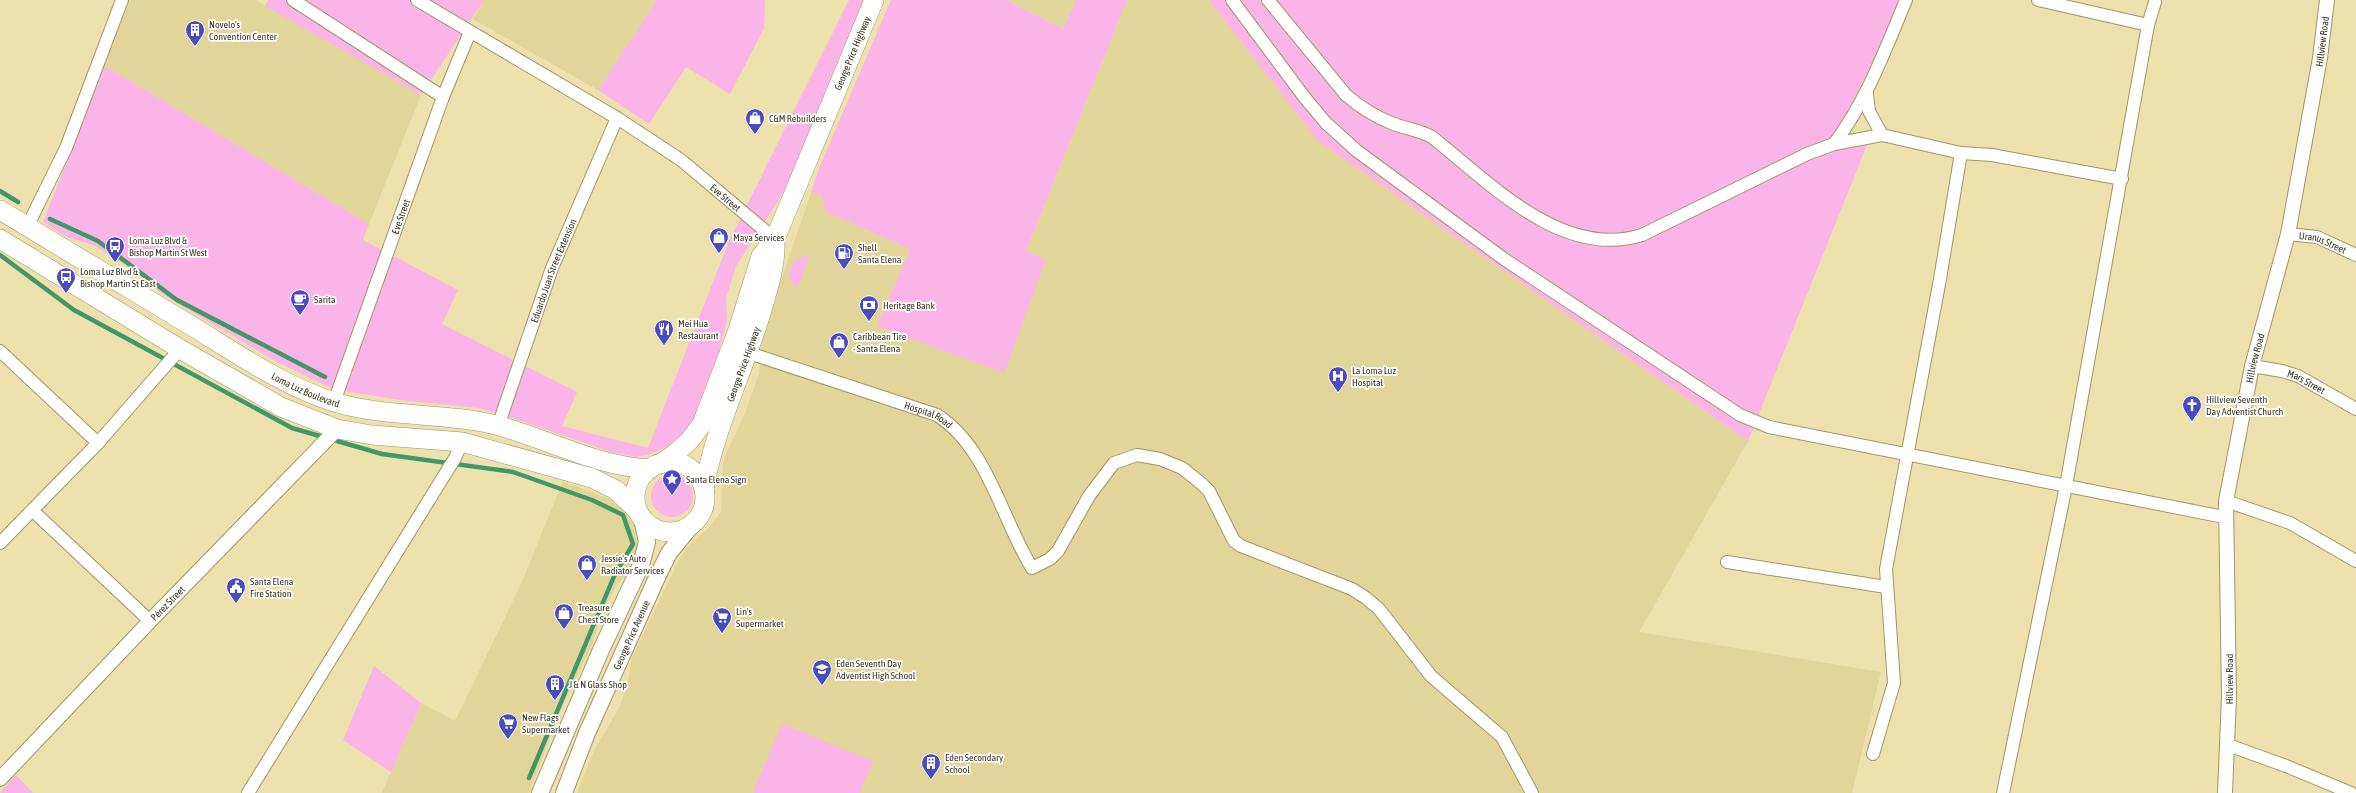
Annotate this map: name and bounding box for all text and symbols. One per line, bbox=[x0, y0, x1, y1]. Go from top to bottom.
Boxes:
street label: George Price Highway bbox=[832, 14, 872, 92]
street label: Hillview Road bbox=[2313, 15, 2331, 67]
building icon: Novelo's Convention Center bbox=[184, 19, 206, 47]
place label: Novelo's Convention Center bbox=[209, 19, 278, 42]
shop icon: C&M Rebuilders bbox=[744, 107, 766, 135]
place label: C&M Rebuilders bbox=[769, 113, 827, 124]
street label: Eve Street bbox=[708, 182, 743, 213]
street label: Eve Street bbox=[389, 197, 412, 235]
street label: Eduardo Juan Street Extension bbox=[528, 217, 578, 324]
shop icon: Maya Services bbox=[708, 226, 730, 254]
street label: Uranus Street bbox=[2298, 230, 2348, 255]
place label: Maya Services bbox=[733, 232, 785, 243]
bus stop icon: Loma Luz Blvd & Bishop Martin St West bbox=[104, 235, 126, 263]
place label: Loma Luz Blvd & Bishop Martin St West bbox=[129, 235, 207, 258]
fuel station icon: Shell Santa Elena bbox=[833, 242, 855, 270]
place label: Shell Santa Elena bbox=[858, 242, 902, 265]
bus stop icon: Loma Luz Blvd & Bishop Martin St East bbox=[55, 266, 77, 294]
place label: Loma Luz Blvd & Bishop Martin St East bbox=[80, 266, 156, 289]
cafe icon: Sarita bbox=[289, 288, 311, 316]
place label: Sarita bbox=[314, 294, 336, 305]
bank icon: Heritage Bank bbox=[858, 294, 880, 322]
place label: Heritage Bank bbox=[883, 300, 935, 311]
restaurant icon: Mei Hua Restaurant bbox=[653, 318, 675, 346]
place label: Mei Hua Restaurant bbox=[678, 318, 719, 341]
street label: George Price Highway bbox=[724, 325, 762, 403]
shop icon: Caribbean Tire - Santa Elena bbox=[828, 331, 850, 359]
place label: Caribbean Tire - Santa Elena bbox=[853, 331, 907, 354]
street label: Hillview Road bbox=[2243, 332, 2266, 384]
hospital icon: La Loma Luz Hospital bbox=[1327, 365, 1349, 393]
place label: La Loma Luz Hospital bbox=[1352, 365, 1396, 388]
street label: Mars Street bbox=[2286, 368, 2327, 396]
street label: Loma Luz Boulevard bbox=[270, 370, 341, 409]
church icon: Hillview Seventh Day Adventist Church bbox=[2181, 394, 2203, 422]
place label: Hillview Seventh Day Adventist Church bbox=[2206, 394, 2284, 417]
street label: Hospital Road bbox=[903, 399, 955, 430]
place icon: Santa Elena Sign bbox=[661, 468, 683, 496]
place label: Santa Elena Sign bbox=[686, 474, 747, 485]
shop icon: Jessie's Auto Radiator Services bbox=[576, 553, 598, 581]
place label: Jessie's Auto Radiator Services bbox=[601, 553, 664, 576]
public building icon: Santa Elena Fire Station bbox=[225, 576, 247, 604]
place label: Santa Elena Fire Station bbox=[250, 576, 294, 599]
street label: Pérez Street bbox=[148, 583, 187, 623]
street label: George Price Avenue bbox=[611, 598, 652, 671]
shop icon: Treasure Chest Store bbox=[553, 602, 575, 630]
place label: Treasure Chest Store bbox=[578, 602, 619, 625]
supermarket icon: Lin's Supermarket bbox=[711, 606, 733, 634]
place label: Lin's Supermarket bbox=[736, 606, 784, 629]
street label: Hillview Road bbox=[2224, 653, 2235, 704]
school or university icon: Eden Seventh Day Adventist High School bbox=[811, 658, 833, 686]
place label: Eden Seventh Day Adventist High School bbox=[836, 658, 916, 681]
building icon: J & N Glass Shop bbox=[544, 673, 566, 701]
place label: J & N Glass Shop bbox=[569, 679, 627, 690]
supermarket icon: New Flags Supermarket bbox=[497, 712, 519, 740]
place label: New Flags Supermarket bbox=[522, 712, 570, 735]
building icon: Eden Secondary School bbox=[920, 752, 942, 780]
place label: Eden Secondary School bbox=[945, 752, 1003, 775]

